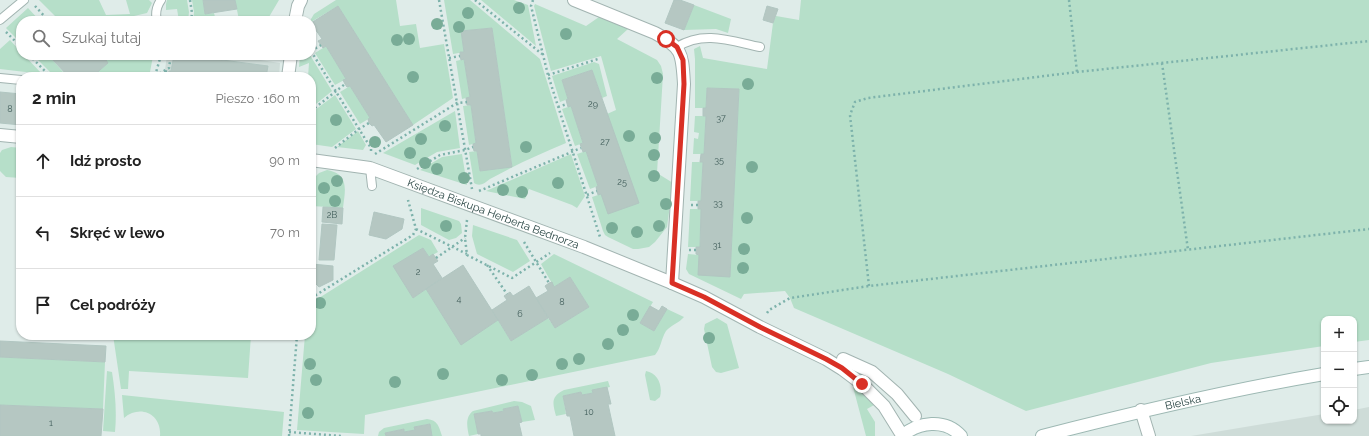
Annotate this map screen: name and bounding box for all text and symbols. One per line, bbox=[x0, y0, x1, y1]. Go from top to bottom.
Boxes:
search box bbox=[16, 16, 316, 60]
icon: search bbox=[30, 27, 52, 49]
text: Szukaj tutaj bbox=[62, 29, 141, 47]
route start bbox=[657, 30, 675, 48]
text: 2 min bbox=[32, 88, 76, 108]
text: Pieszo · 160 m bbox=[215, 91, 300, 106]
house number: 29 bbox=[588, 99, 598, 109]
house number: 8 bbox=[7, 104, 13, 114]
house number: 37 bbox=[716, 113, 726, 123]
house number: 27 bbox=[600, 137, 610, 147]
icon: ahead bbox=[32, 150, 54, 172]
text: Idź prosto bbox=[70, 152, 141, 170]
text: 90 m bbox=[269, 153, 300, 168]
house number: 35 bbox=[714, 155, 724, 165]
street label: Księdza Biskupa Herberta Bednorza bbox=[406, 176, 581, 251]
house number: 25 bbox=[617, 177, 627, 187]
house number: 33 bbox=[713, 198, 723, 208]
house number: 2B bbox=[327, 210, 337, 220]
icon: left bbox=[32, 222, 54, 244]
text: Skręć w lewo bbox=[70, 224, 165, 242]
text: 70 m bbox=[270, 225, 300, 240]
house number: 31 bbox=[713, 240, 721, 250]
house number: 2 bbox=[416, 267, 421, 277]
icon: arrive bbox=[32, 294, 54, 316]
house number: 4 bbox=[457, 294, 462, 304]
text: Cel podróży bbox=[70, 296, 156, 314]
house number: 8 bbox=[559, 297, 565, 307]
house number: 6 bbox=[517, 309, 523, 319]
map controls bbox=[1321, 316, 1357, 424]
button: + bbox=[1321, 316, 1357, 352]
button: − bbox=[1321, 352, 1357, 388]
route end bbox=[853, 375, 871, 393]
button: locate bbox=[1321, 388, 1357, 424]
street label: Bielska bbox=[1164, 392, 1202, 412]
house number: 10 bbox=[584, 407, 594, 417]
house number: 1 bbox=[49, 418, 53, 428]

